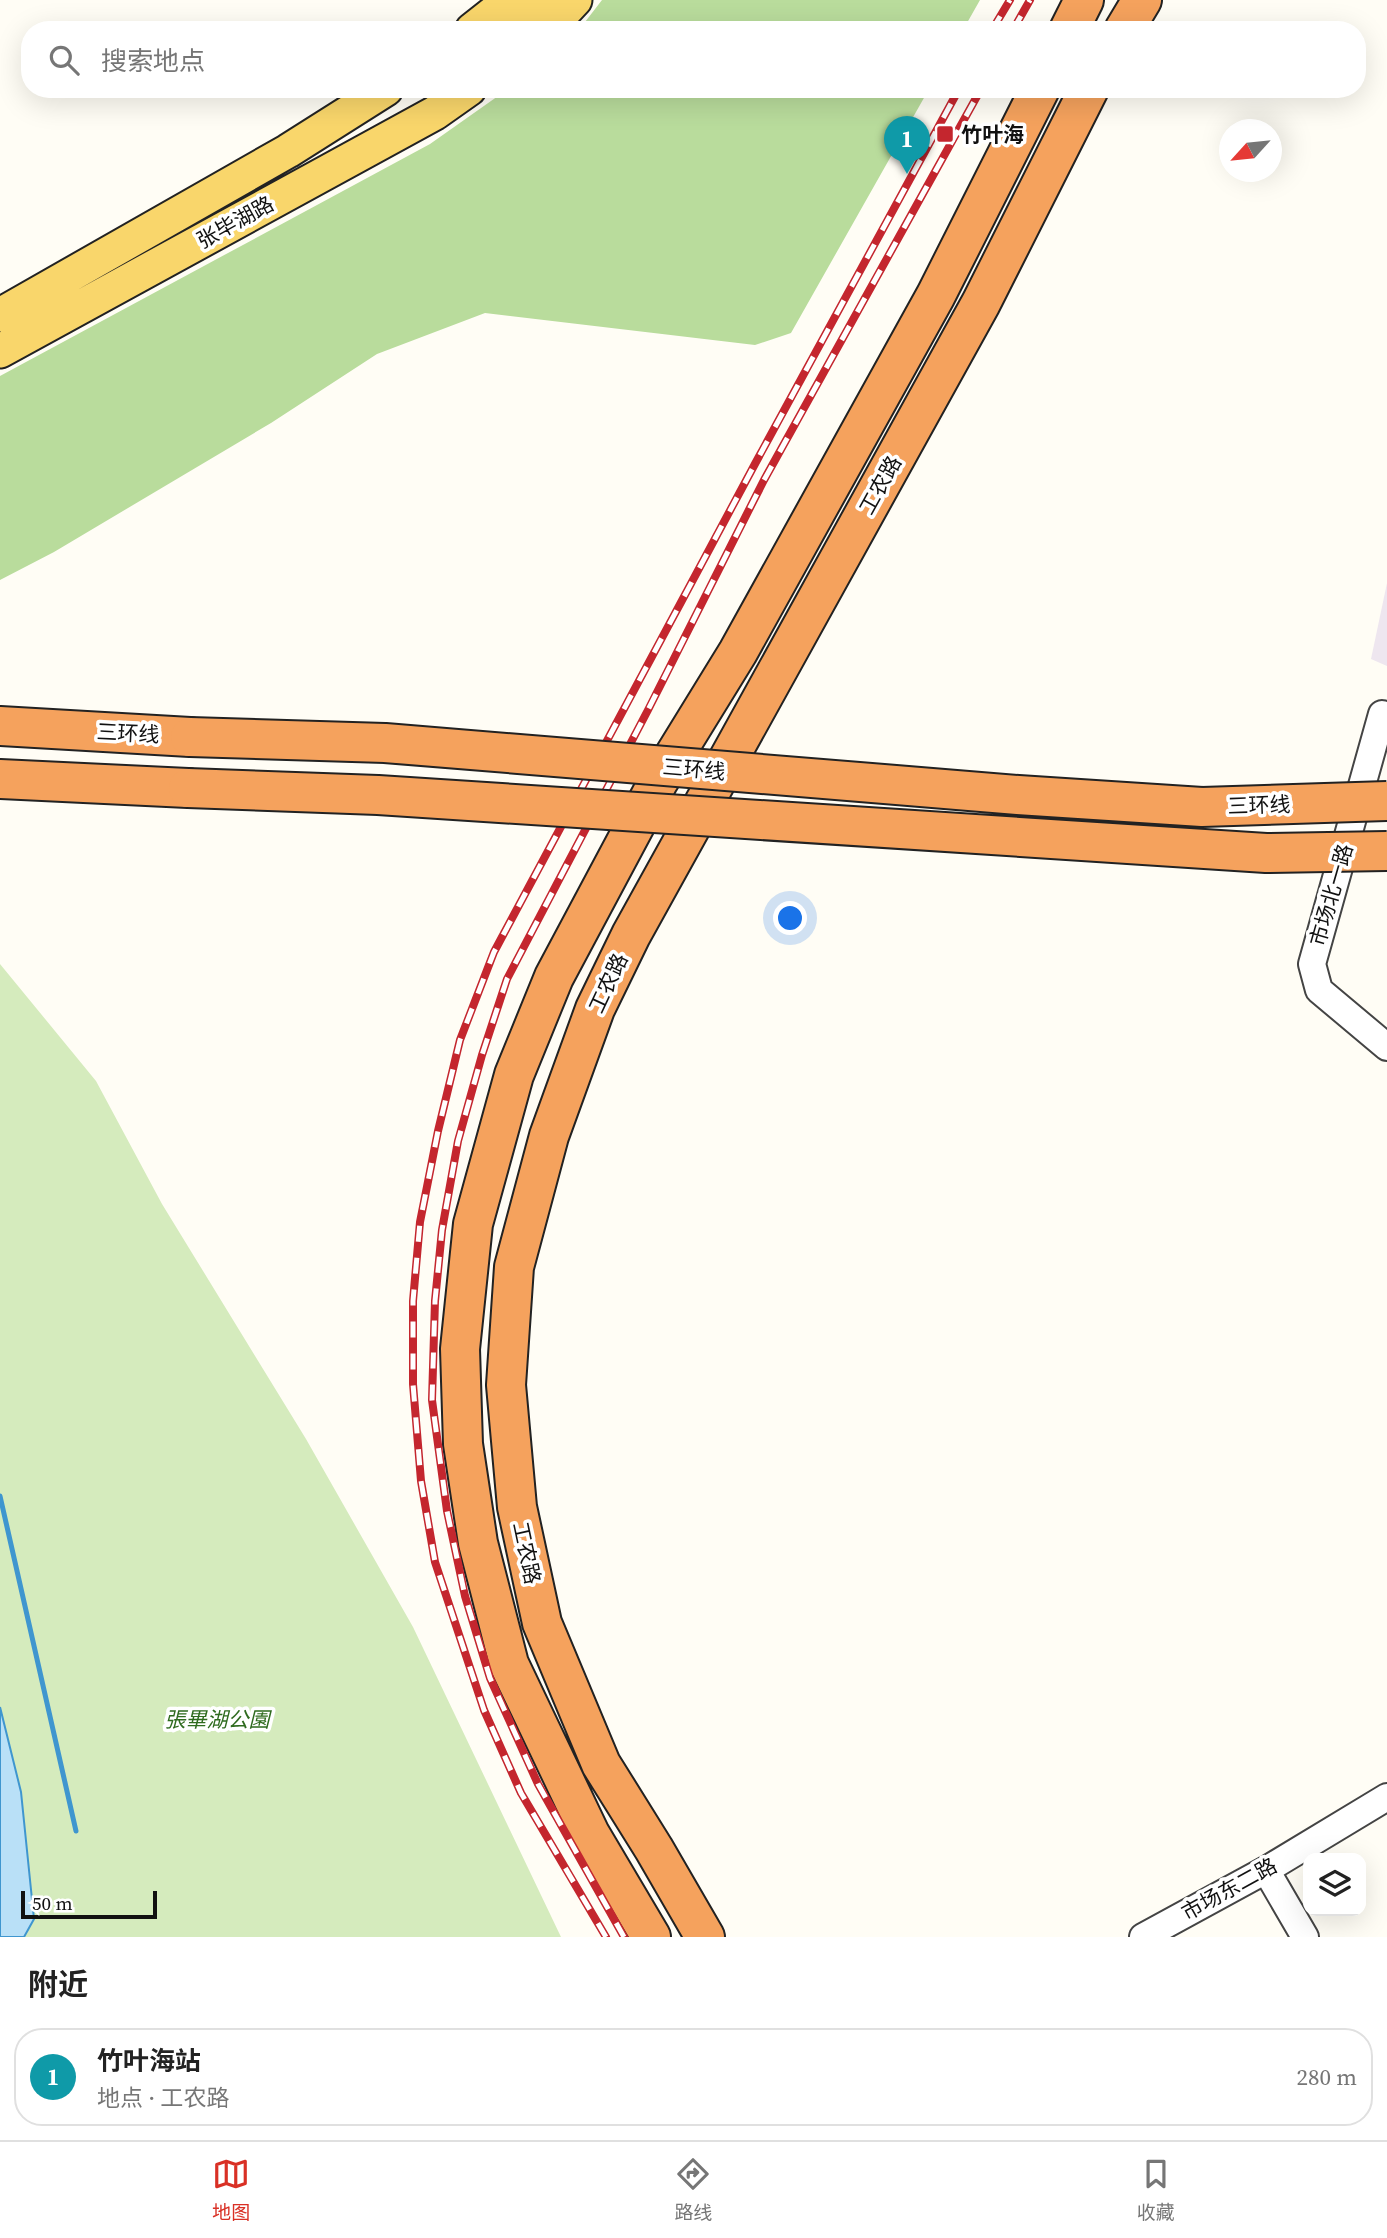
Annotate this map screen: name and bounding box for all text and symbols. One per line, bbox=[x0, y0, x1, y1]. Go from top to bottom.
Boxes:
search box bbox=[21, 21, 1366, 98]
icon: search bbox=[45, 41, 83, 79]
text: 搜索地点 bbox=[101, 43, 205, 79]
pin: 1 bbox=[884, 116, 930, 174]
north arrow bbox=[1219, 119, 1282, 182]
place label: 竹叶海 bbox=[961, 120, 1024, 149]
marker: 竹叶海 bbox=[935, 124, 955, 144]
street label: 张毕湖路 bbox=[191, 189, 279, 255]
street label: 工农路 bbox=[852, 450, 908, 520]
street label: 三环线 bbox=[96, 717, 160, 749]
street label: 三环线 bbox=[661, 752, 727, 786]
street label: 三环线 bbox=[1227, 789, 1291, 821]
street label: 市场北一路 bbox=[1303, 841, 1359, 949]
your location bbox=[773, 901, 807, 935]
street label: 工农路 bbox=[582, 948, 634, 1018]
street label: 工农路 bbox=[506, 1519, 548, 1587]
park label: 張畢湖公園 bbox=[165, 1705, 272, 1734]
street label: 市场东二路 bbox=[1176, 1851, 1282, 1927]
map controls bbox=[1303, 1853, 1366, 1916]
button: layers bbox=[1303, 1853, 1366, 1916]
scale bar bbox=[21, 1888, 158, 1920]
text: 50 m bbox=[32, 1890, 73, 1916]
text: 附近 bbox=[28, 1964, 88, 2005]
text: 竹叶海站 bbox=[97, 2043, 201, 2079]
text: 1 bbox=[47, 2061, 59, 2093]
text: 280 m bbox=[1296, 2061, 1357, 2093]
text: 地点 · 工农路 bbox=[97, 2082, 230, 2114]
tab: 地图 bbox=[212, 2155, 250, 2225]
tab: 路线 bbox=[674, 2155, 713, 2225]
tab: 收藏 bbox=[1137, 2155, 1175, 2225]

